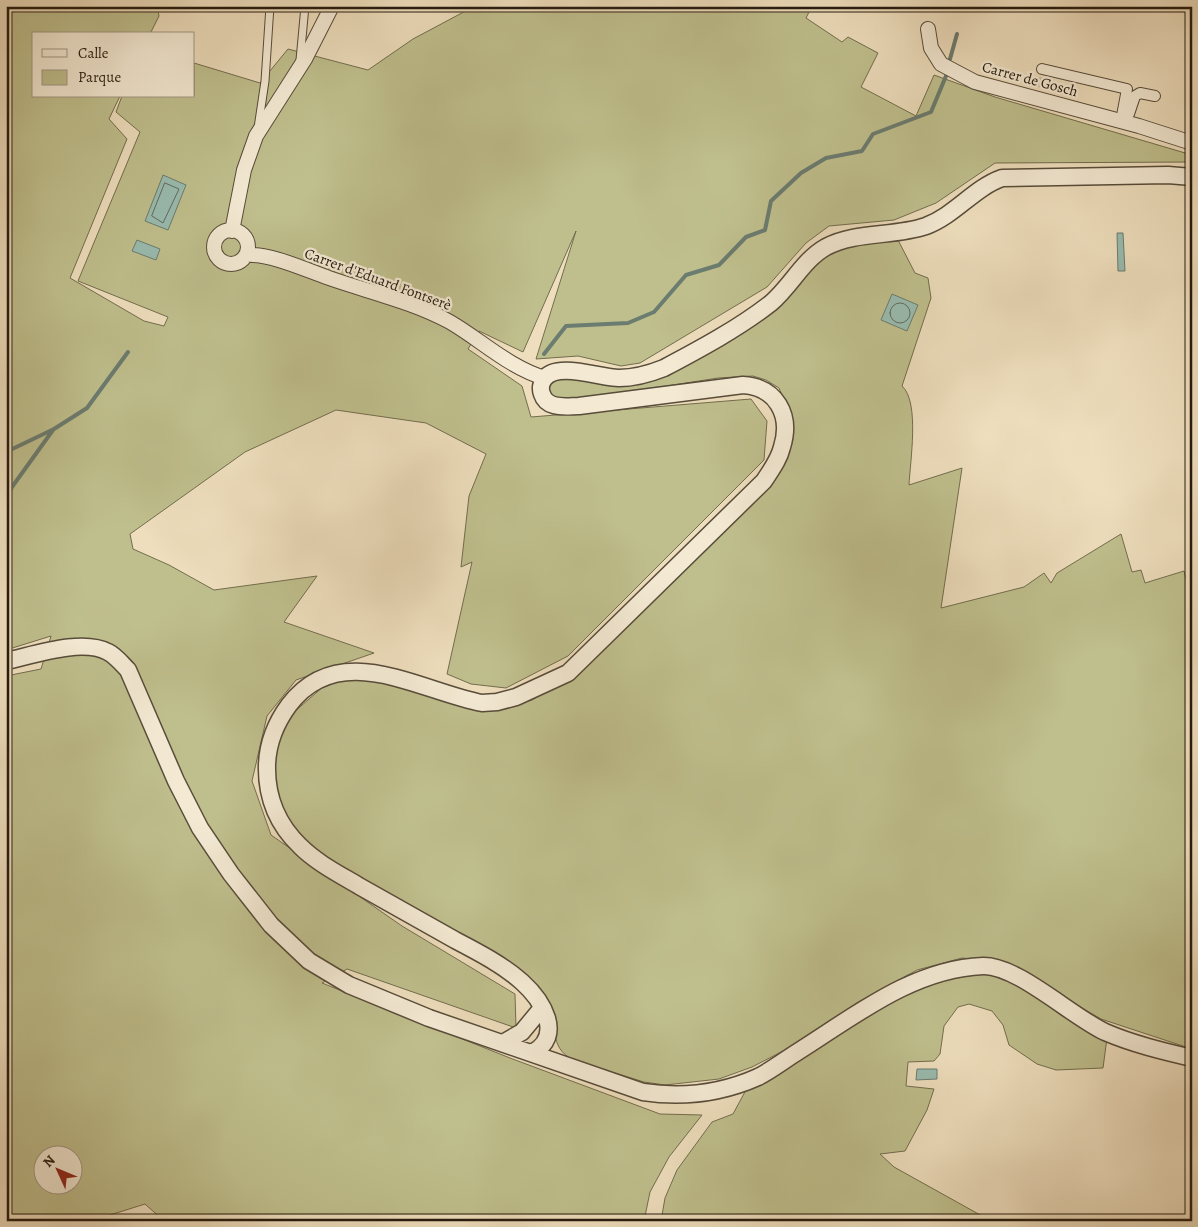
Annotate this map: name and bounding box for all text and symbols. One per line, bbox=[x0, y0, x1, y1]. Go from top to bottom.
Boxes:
legend bbox=[32, 32, 195, 98]
text: Calle bbox=[78, 43, 109, 63]
street label: Carrer de Gosch bbox=[980, 57, 1080, 101]
text: Parque bbox=[78, 67, 121, 87]
street label: Carrer d'Eduard Fontserè bbox=[302, 243, 454, 315]
north arrow bbox=[32, 1144, 82, 1194]
text: N bbox=[39, 1151, 59, 1172]

